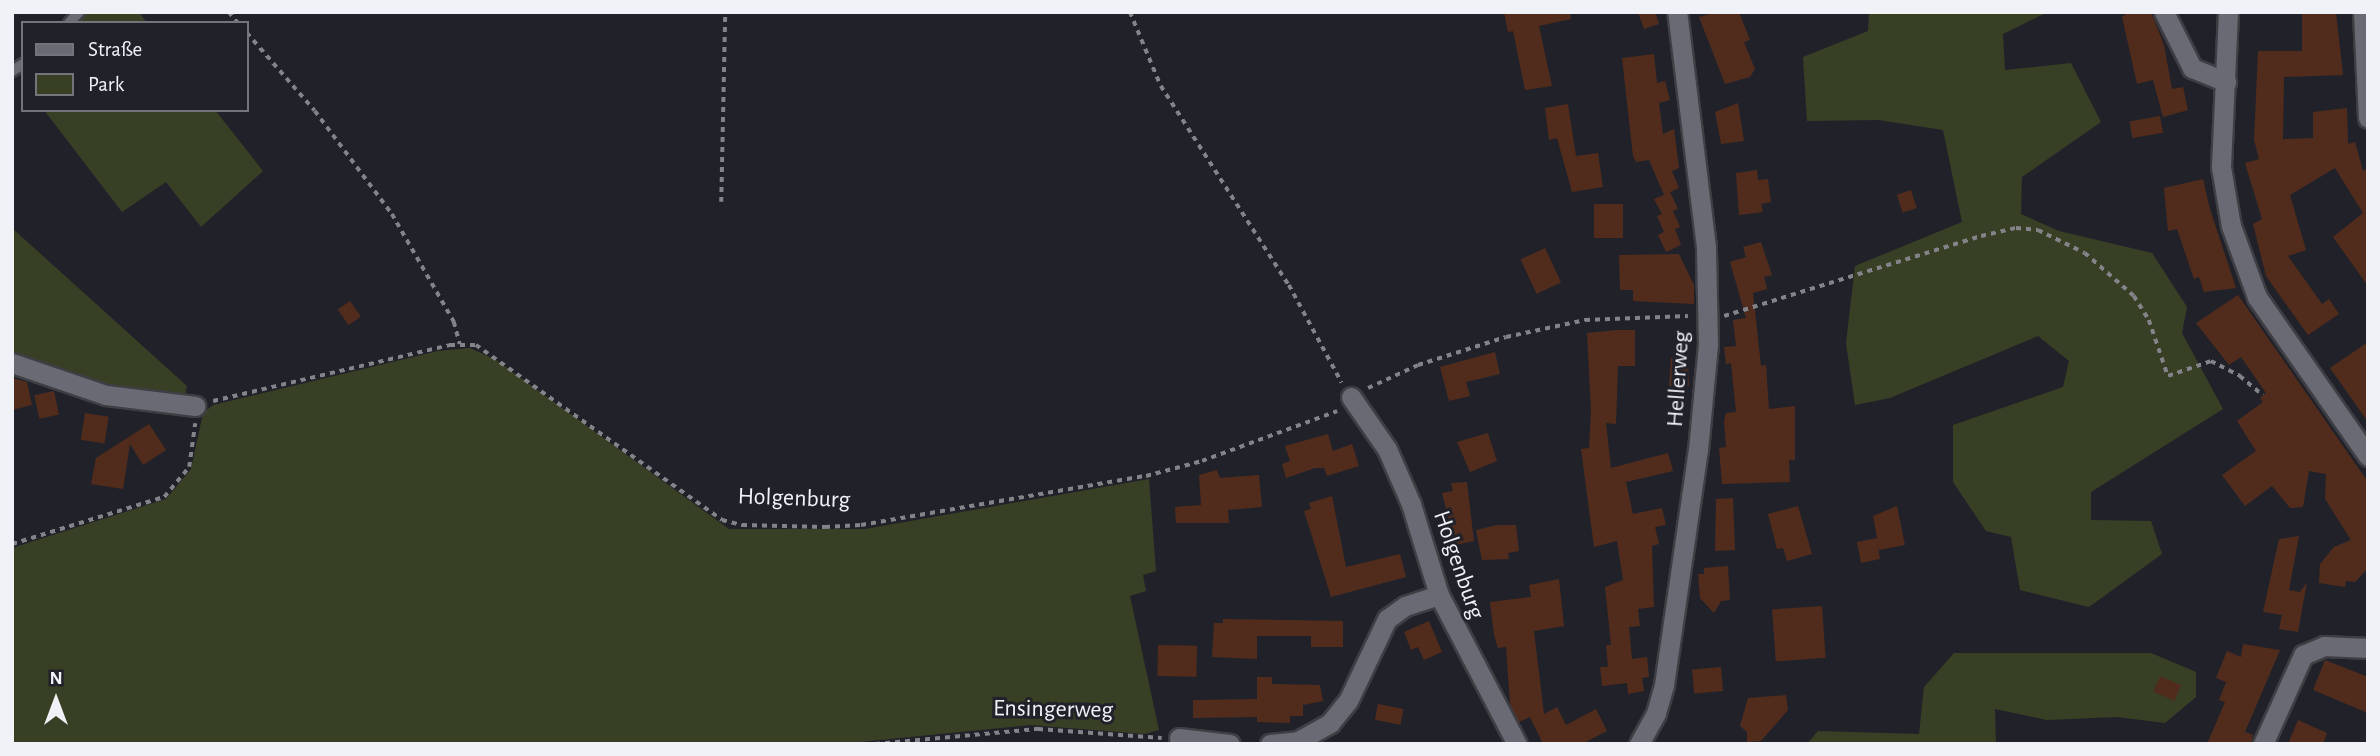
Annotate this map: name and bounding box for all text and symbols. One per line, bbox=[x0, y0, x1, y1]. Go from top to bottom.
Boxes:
legend bbox=[21, 21, 248, 112]
text: Straße bbox=[88, 39, 142, 60]
text: Park bbox=[88, 74, 124, 95]
street label: Hellerweg bbox=[1661, 330, 1697, 428]
street label: Holgenburg bbox=[737, 483, 851, 515]
street label: Holgenburg bbox=[1426, 507, 1490, 623]
north arrow bbox=[21, 665, 91, 735]
text: N bbox=[49, 669, 63, 688]
street label: Ensingerweg bbox=[993, 695, 1113, 725]

